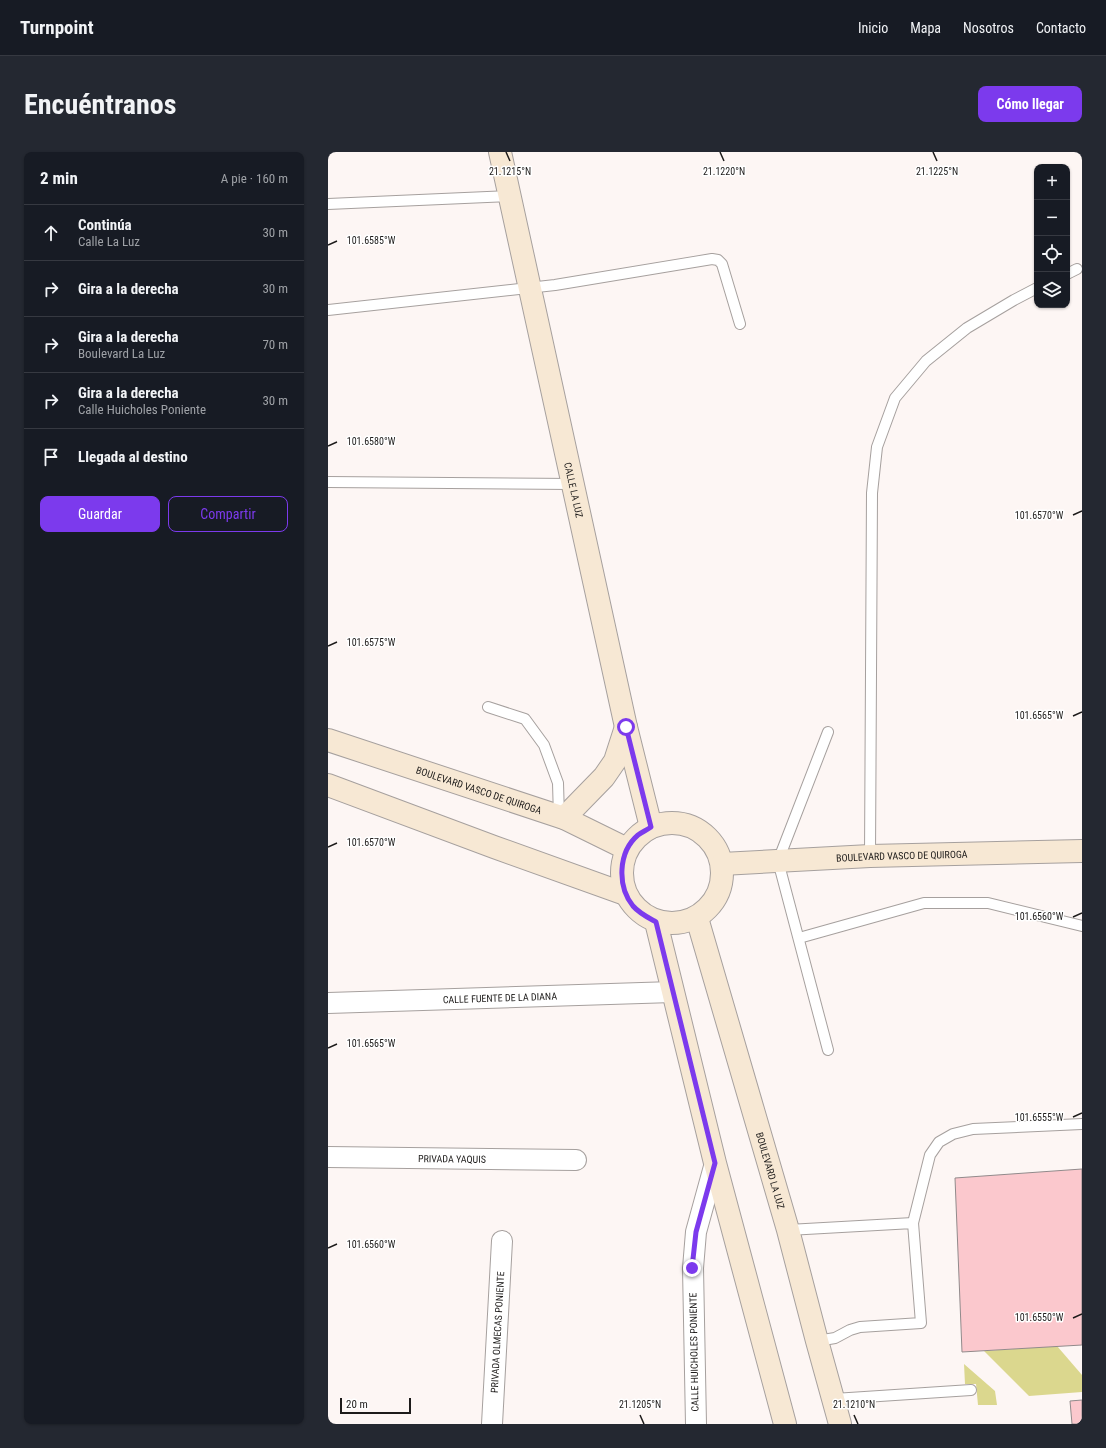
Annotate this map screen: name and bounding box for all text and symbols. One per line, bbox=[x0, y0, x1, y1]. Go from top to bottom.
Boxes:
text: Turnpoint bbox=[20, 16, 94, 39]
text: Inicio bbox=[858, 20, 888, 36]
text: Mapa bbox=[910, 20, 941, 36]
text: Nosotros bbox=[963, 20, 1014, 36]
text: Contacto bbox=[1036, 20, 1086, 36]
button: Cómo llegar bbox=[978, 86, 1082, 122]
text: Encuéntranos bbox=[24, 88, 176, 121]
map controls bbox=[1034, 164, 1070, 308]
button: + bbox=[1034, 164, 1070, 200]
text: 21.1215°N bbox=[489, 166, 531, 177]
text: 21.1220°N bbox=[703, 166, 745, 177]
text: 21.1225°N bbox=[916, 166, 958, 177]
text: 2 min bbox=[40, 168, 78, 188]
text: A pie · 160 m bbox=[221, 171, 288, 186]
button: − bbox=[1034, 200, 1070, 236]
text: Continúa bbox=[78, 216, 132, 234]
icon: ahead bbox=[40, 222, 62, 244]
text: 30 m bbox=[262, 225, 288, 240]
text: Calle La Luz bbox=[78, 234, 140, 249]
text: 101.6585°W bbox=[347, 235, 396, 246]
button: locate bbox=[1034, 236, 1070, 272]
button: layers bbox=[1034, 272, 1070, 308]
icon: right bbox=[40, 278, 62, 300]
text: Gira a la derecha bbox=[78, 280, 179, 298]
text: 30 m bbox=[262, 281, 288, 296]
text: Gira a la derecha bbox=[78, 328, 179, 346]
icon: right bbox=[40, 334, 62, 356]
text: 70 m bbox=[262, 337, 288, 352]
text: Boulevard La Luz bbox=[78, 346, 165, 361]
text: Gira a la derecha bbox=[78, 384, 179, 402]
icon: right bbox=[40, 390, 62, 412]
text: 30 m bbox=[262, 393, 288, 408]
text: Calle Huicholes Poniente bbox=[78, 402, 206, 417]
text: 101.6580°W bbox=[347, 436, 396, 447]
icon: arrive bbox=[40, 446, 62, 468]
text: Llegada al destino bbox=[78, 448, 188, 466]
street label: CALLE LA LUZ bbox=[563, 461, 585, 519]
button: Guardar bbox=[40, 496, 160, 532]
button: Compartir bbox=[168, 496, 288, 532]
text: 101.6570°W bbox=[1015, 510, 1064, 521]
text: 101.6575°W bbox=[347, 637, 396, 648]
text: 101.6565°W bbox=[1015, 710, 1064, 721]
route start bbox=[617, 718, 635, 736]
street label: BOULEVARD VASCO DE QUIROGA bbox=[415, 764, 543, 816]
text: 101.6570°W bbox=[347, 837, 396, 848]
street label: BOULEVARD VASCO DE QUIROGA bbox=[836, 848, 968, 863]
text: 101.6560°W bbox=[1015, 911, 1064, 922]
street label: CALLE FUENTE DE LA DIANA bbox=[443, 990, 557, 1005]
text: 101.6565°W bbox=[347, 1038, 396, 1049]
text: 101.6555°W bbox=[1015, 1112, 1064, 1123]
street label: BOULEVARD LA LUZ bbox=[754, 1131, 787, 1210]
street label: PRIVADA YAQUIS bbox=[418, 1153, 486, 1164]
text: 101.6560°W bbox=[347, 1239, 396, 1250]
route end bbox=[683, 1259, 701, 1277]
street label: PRIVADA OLMECAS PONIENTE bbox=[488, 1271, 506, 1393]
street label: CALLE HUICHOLES PONIENTE bbox=[687, 1292, 701, 1412]
text: 101.6550°W bbox=[1015, 1312, 1064, 1323]
scale bar bbox=[340, 1396, 411, 1415]
text: 20 m bbox=[346, 1398, 368, 1411]
text: 21.1205°N bbox=[619, 1399, 661, 1410]
text: 21.1210°N bbox=[833, 1399, 875, 1410]

